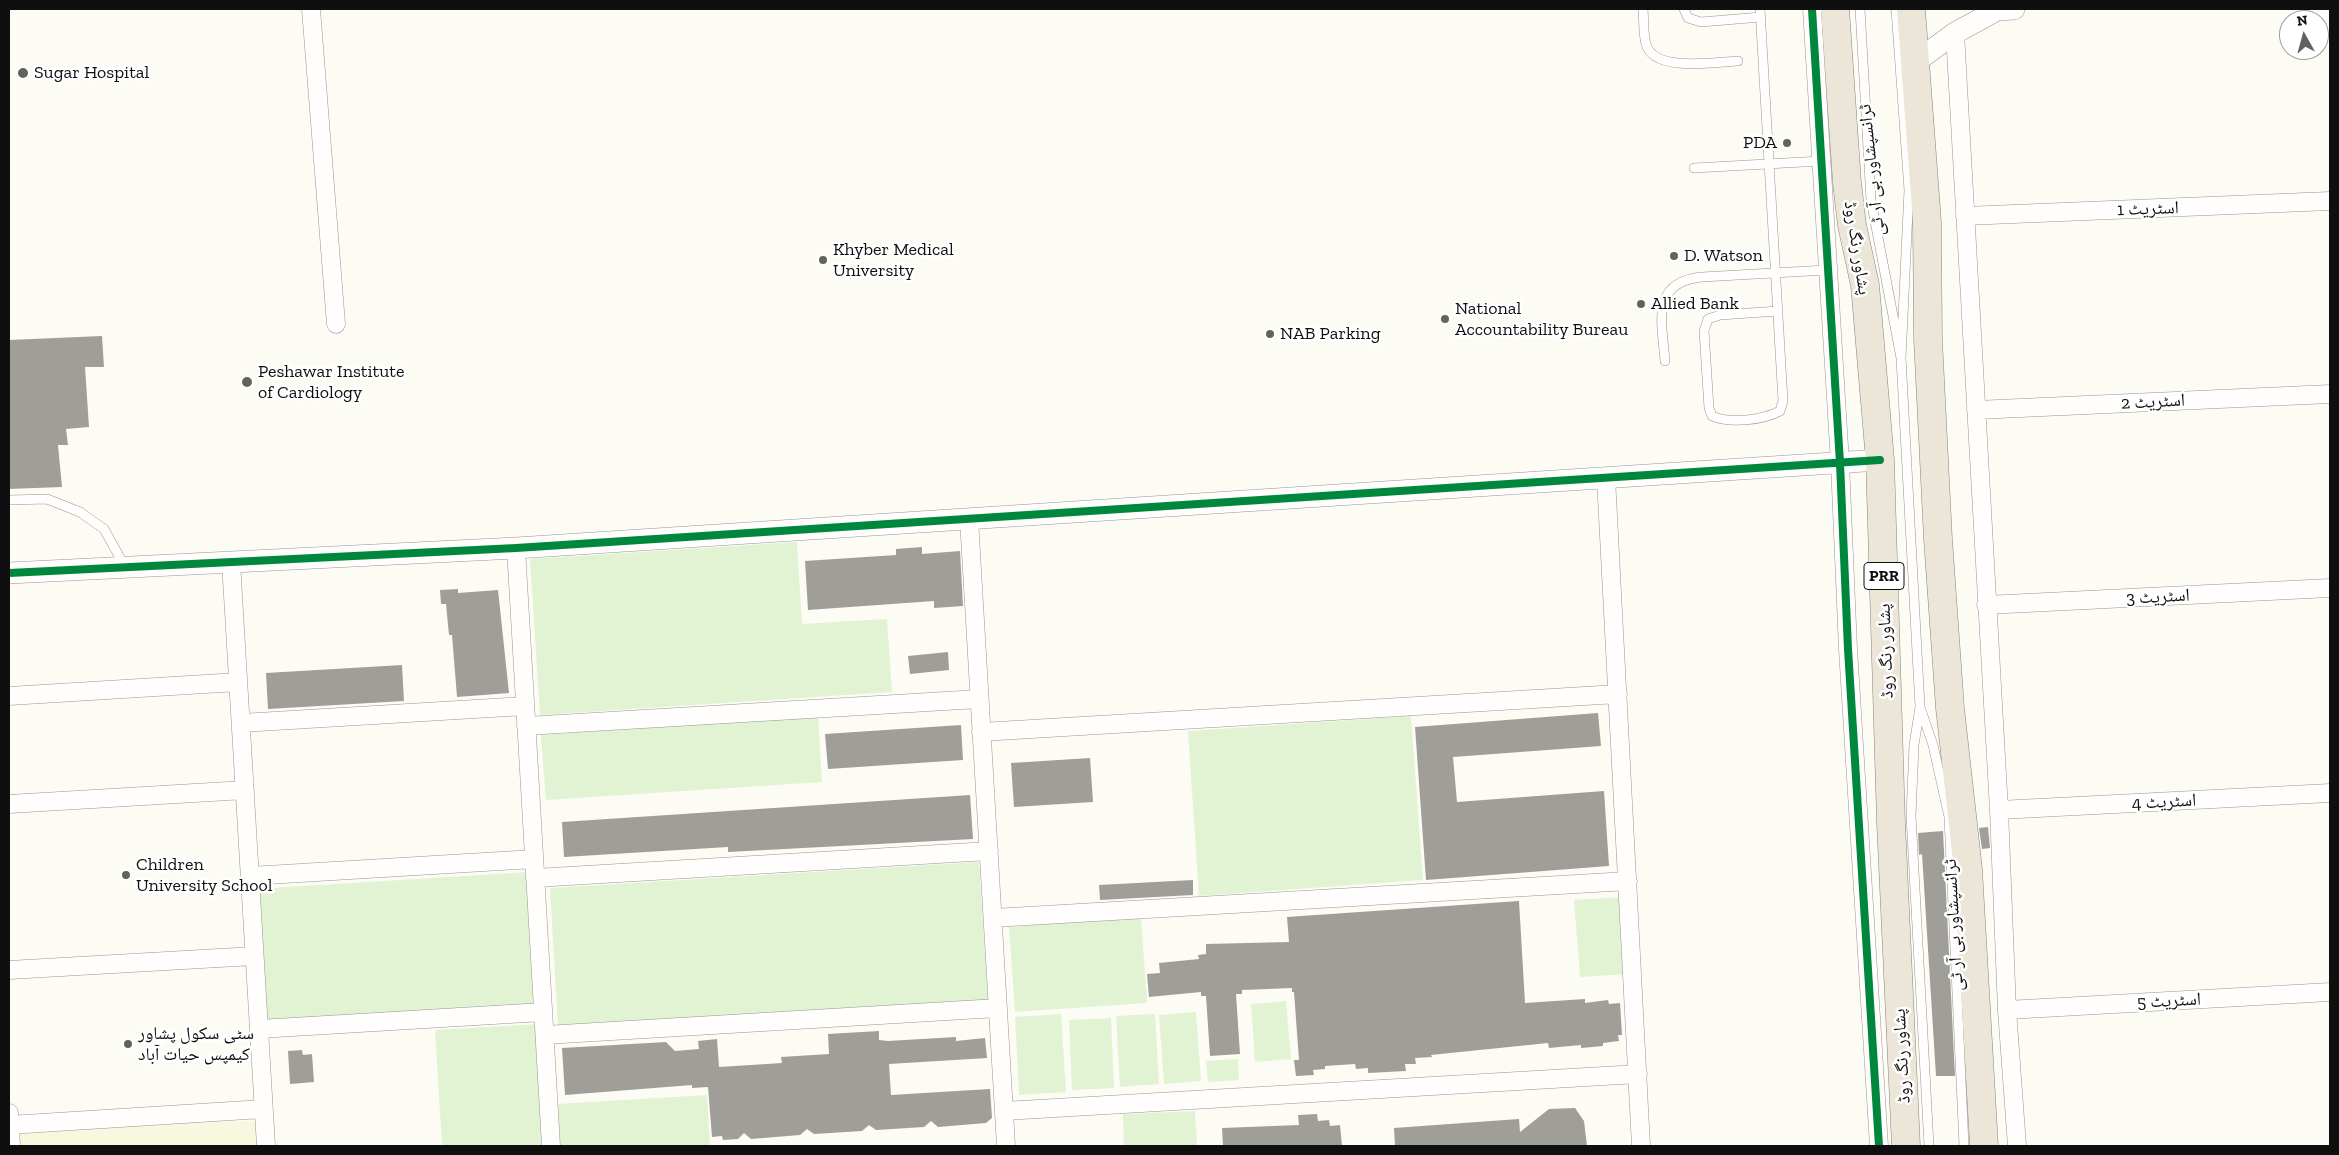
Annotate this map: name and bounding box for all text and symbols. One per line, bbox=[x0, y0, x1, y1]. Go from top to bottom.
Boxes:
north arrow bbox=[2279, 10, 2329, 60]
text: N bbox=[2296, 12, 2309, 30]
place label: Sugar Hospital bbox=[34, 62, 149, 84]
marker: Sugar Hospital bbox=[16, 66, 30, 80]
street label: ٹرانسپشاور بی آر ٹی bbox=[1854, 103, 1890, 237]
place label: PDA bbox=[1743, 132, 1777, 154]
marker: PDA bbox=[1781, 137, 1793, 149]
street label: اسٹریٹ 1 bbox=[2117, 197, 2179, 221]
street label: پشاور رنگ روڈ bbox=[1839, 199, 1875, 297]
place label: Khyber Medical University bbox=[833, 239, 954, 282]
place label: D. Watson bbox=[1684, 245, 1763, 267]
marker: D. Watson bbox=[1668, 250, 1680, 262]
marker: Khyber Medical University bbox=[817, 254, 829, 266]
place label: Allied Bank bbox=[1651, 293, 1739, 315]
place label: National Accountability Bureau bbox=[1455, 298, 1628, 340]
marker: Allied Bank bbox=[1635, 298, 1647, 310]
marker: National Accountability Bureau bbox=[1439, 313, 1451, 325]
place label: NAB Parking bbox=[1280, 323, 1380, 345]
marker: NAB Parking bbox=[1264, 328, 1276, 340]
place label: Peshawar Institute of Cardiology bbox=[258, 361, 404, 404]
marker: Peshawar Institute of Cardiology bbox=[240, 375, 254, 389]
street label: اسٹریٹ 2 bbox=[2120, 390, 2186, 414]
road number: PRR bbox=[1864, 562, 1904, 590]
street label: اسٹریٹ 3 bbox=[2126, 585, 2190, 609]
street label: پشاور رنگ روڈ bbox=[1874, 603, 1898, 699]
street label: اسٹریٹ 4 bbox=[2131, 790, 2197, 814]
place label: Children University School bbox=[136, 854, 273, 896]
street label: ٹرانسپشاور بی آر ٹی bbox=[1940, 858, 1968, 992]
marker: Children University School bbox=[120, 869, 132, 881]
street label: اسٹریٹ 5 bbox=[2136, 989, 2202, 1013]
street label: پشاور رنگ روڈ bbox=[1889, 1008, 1915, 1104]
place label: سٹی سکول پشاور کیمپس حیات آباد bbox=[138, 1023, 254, 1066]
marker: سٹی سکول پشاور کیمپس حیات آباد bbox=[122, 1038, 134, 1050]

